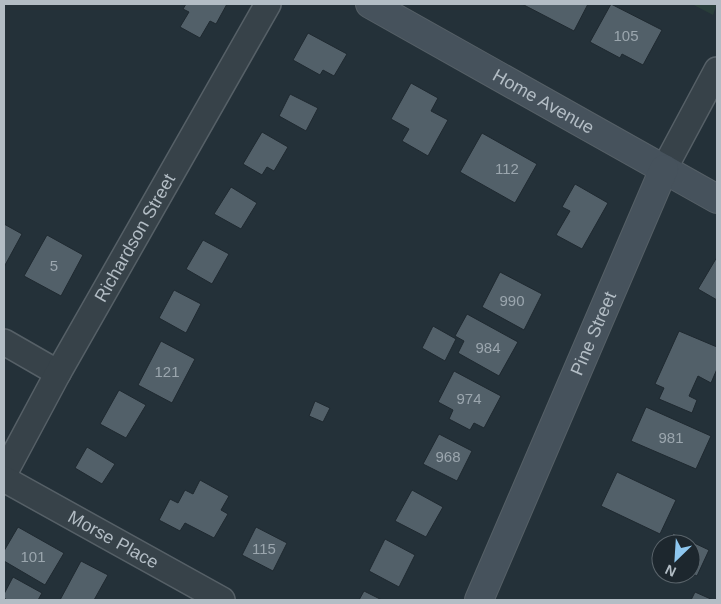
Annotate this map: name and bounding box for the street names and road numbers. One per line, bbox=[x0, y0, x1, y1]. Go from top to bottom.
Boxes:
street label: Home Avenue bbox=[489, 65, 598, 138]
street label: Richardson Street bbox=[91, 170, 179, 305]
street label: Pine Street bbox=[567, 289, 620, 378]
street label: Morse Place bbox=[65, 507, 162, 573]

